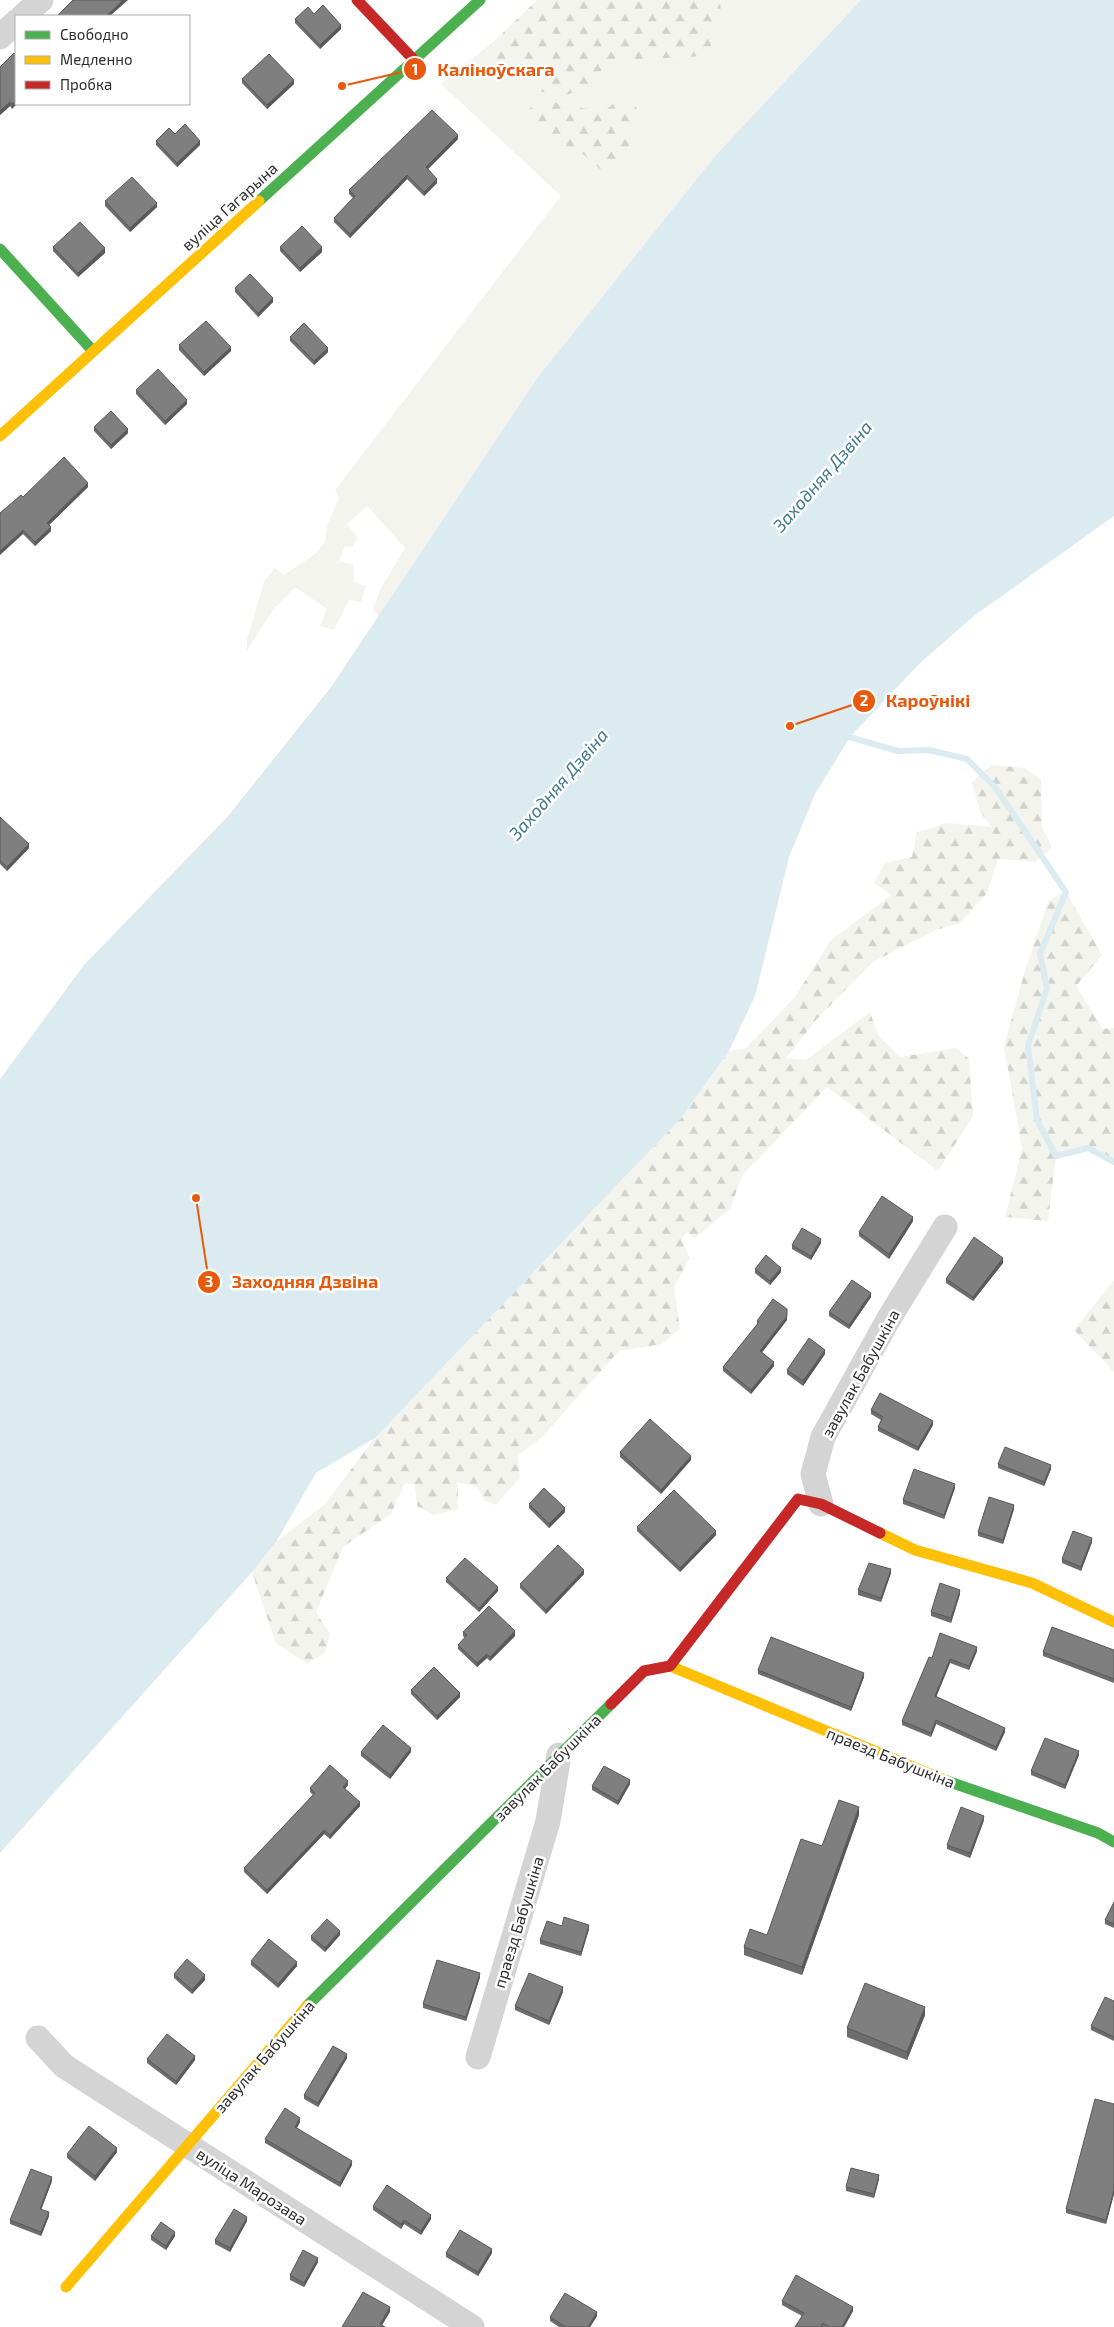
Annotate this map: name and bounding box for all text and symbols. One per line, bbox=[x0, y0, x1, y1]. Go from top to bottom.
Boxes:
legend bbox=[15, 15, 190, 105]
text: Свободно bbox=[60, 25, 129, 43]
text: Медленно bbox=[60, 50, 133, 68]
callout: Каліноўскага bbox=[402, 53, 565, 86]
text: Каліноўскага bbox=[437, 58, 555, 80]
text: 1 bbox=[412, 60, 418, 78]
text: Пробка bbox=[60, 75, 112, 93]
street label: вуліца Гагарына bbox=[177, 158, 281, 255]
water label: Заходняя Дзвіна bbox=[767, 416, 876, 537]
callout: Кароўнікі bbox=[851, 684, 981, 717]
text: Кароўнікі bbox=[886, 689, 970, 711]
text: 2 bbox=[860, 691, 869, 709]
water label: Заходняя Дзвіна bbox=[503, 724, 612, 845]
callout: Заходняя Дзвіна bbox=[197, 1266, 388, 1299]
text: Заходняя Дзвіна bbox=[232, 1270, 378, 1292]
text: 3 bbox=[205, 1272, 213, 1290]
street label: завулак Бабушкіна bbox=[817, 1306, 904, 1441]
street label: завулак Бабушкіна bbox=[490, 1710, 605, 1825]
street label: праезд Бабушкіна bbox=[824, 1723, 958, 1792]
street label: праезд Бабушкіна bbox=[489, 1854, 548, 1990]
street label: завулак Бабушкіна bbox=[210, 1996, 319, 2117]
street label: вуліца Марозава bbox=[193, 2143, 311, 2229]

